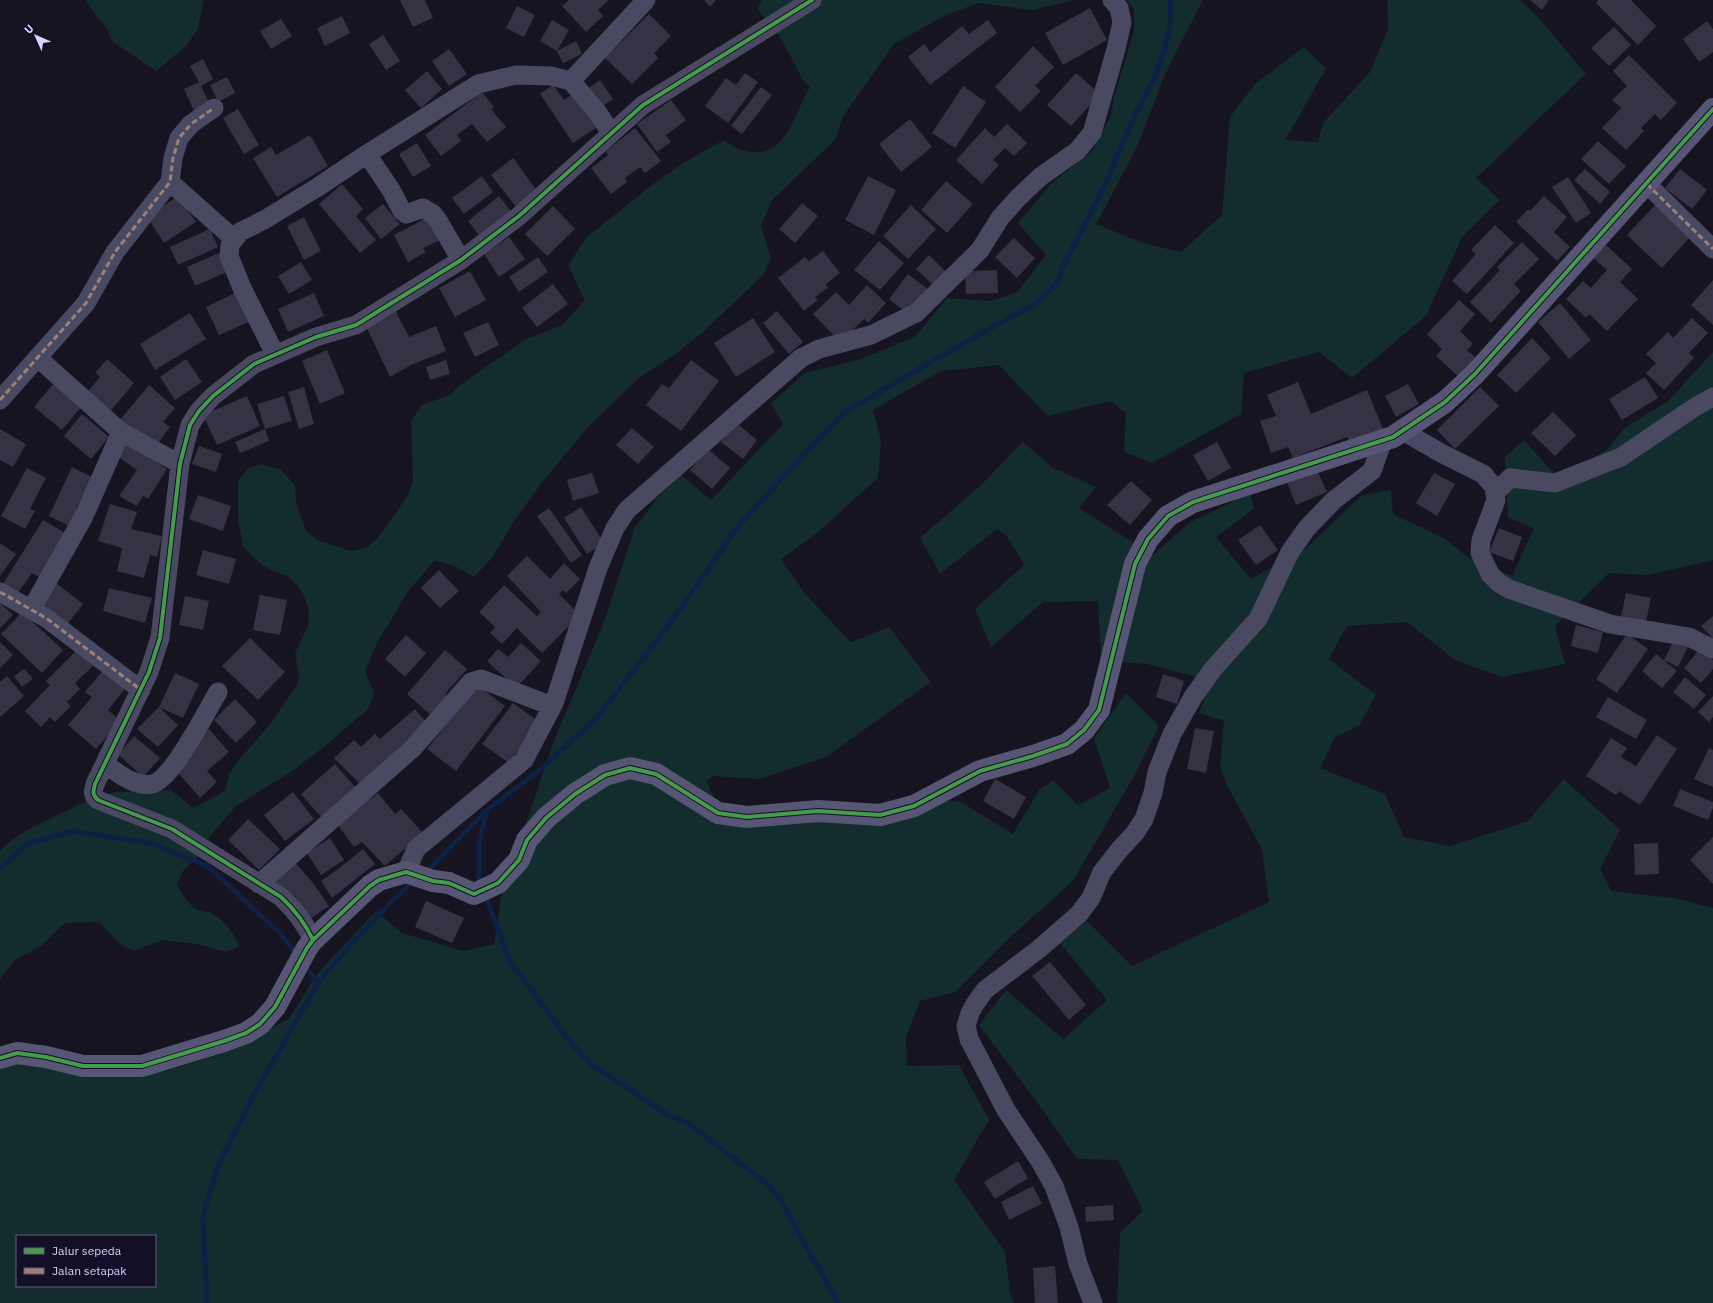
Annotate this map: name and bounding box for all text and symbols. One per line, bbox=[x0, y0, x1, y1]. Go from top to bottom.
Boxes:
north arrow bbox=[16, 16, 56, 56]
text: U bbox=[21, 21, 37, 37]
legend bbox=[16, 1235, 156, 1287]
text: Jalur sepeda bbox=[52, 1243, 122, 1258]
text: Jalan setapak bbox=[52, 1263, 127, 1278]

